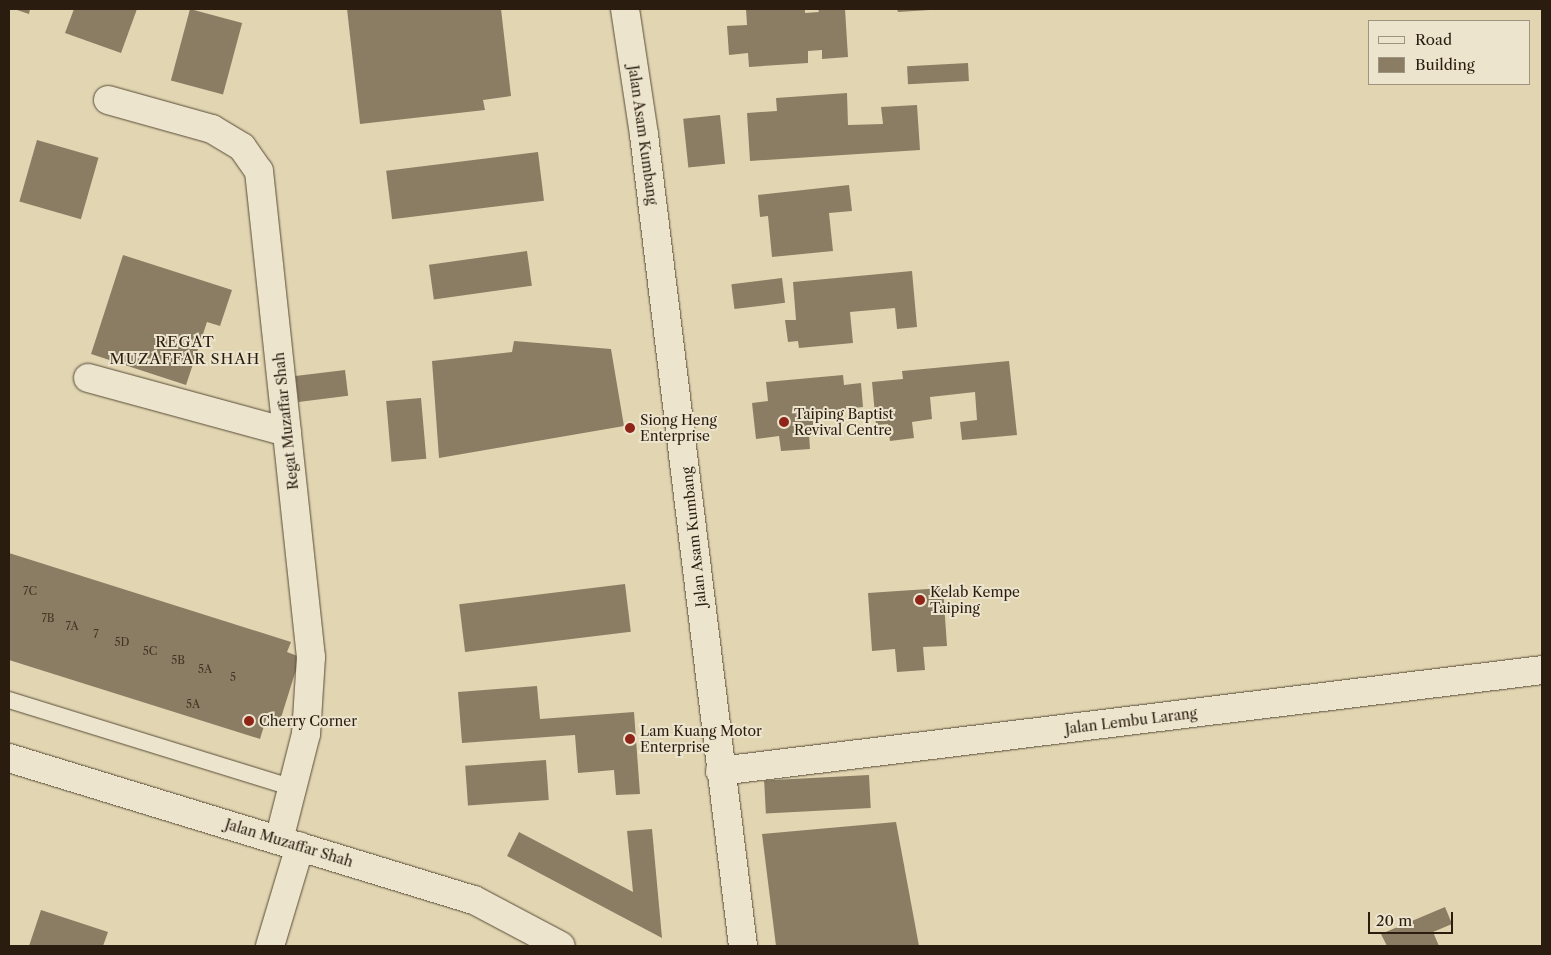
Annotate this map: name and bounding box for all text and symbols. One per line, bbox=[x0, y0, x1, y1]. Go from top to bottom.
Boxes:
legend bbox=[1368, 20, 1531, 85]
text: Road bbox=[1415, 30, 1452, 49]
text: Building bbox=[1415, 55, 1475, 74]
street label: Jalan Asam Kumbang bbox=[625, 64, 661, 206]
district label: REGAT MUZAFFAR SHAH bbox=[108, 332, 262, 367]
street label: Regat Muzaffar Shah bbox=[270, 351, 302, 491]
place label: Taiping Baptist Revival Centre bbox=[794, 406, 894, 438]
place label: Siong Heng Enterprise bbox=[640, 412, 717, 444]
marker: Taiping Baptist Revival Centre bbox=[778, 416, 790, 428]
marker: Siong Heng Enterprise bbox=[624, 422, 636, 434]
street label: Jalan Asam Kumbang bbox=[678, 466, 710, 608]
house number: 7C bbox=[23, 584, 37, 598]
place label: Kelab Kempe Taiping bbox=[930, 584, 1020, 616]
marker: Kelab Kempe Taiping bbox=[914, 594, 926, 606]
house number: 7B bbox=[41, 611, 55, 625]
house number: 7A bbox=[65, 619, 79, 633]
house number: 7 bbox=[93, 627, 99, 641]
house number: 5D bbox=[115, 635, 129, 649]
house number: 5C bbox=[143, 644, 157, 658]
house number: 5B bbox=[171, 653, 185, 667]
house number: 5A bbox=[198, 662, 212, 676]
house number: 5 bbox=[230, 670, 236, 684]
house number: 5A bbox=[186, 697, 200, 711]
street label: Jalan Lembu Larang bbox=[1064, 705, 1198, 737]
place label: Cherry Corner bbox=[259, 713, 357, 729]
marker: Cherry Corner bbox=[243, 715, 255, 727]
place label: Lam Kuang Motor Enterprise bbox=[640, 723, 762, 756]
marker: Lam Kuang Motor Enterprise bbox=[624, 733, 636, 745]
street label: Jalan Muzaffar Shah bbox=[223, 815, 355, 871]
scale bar bbox=[1371, 902, 1456, 934]
text: 20 m bbox=[1376, 911, 1412, 930]

